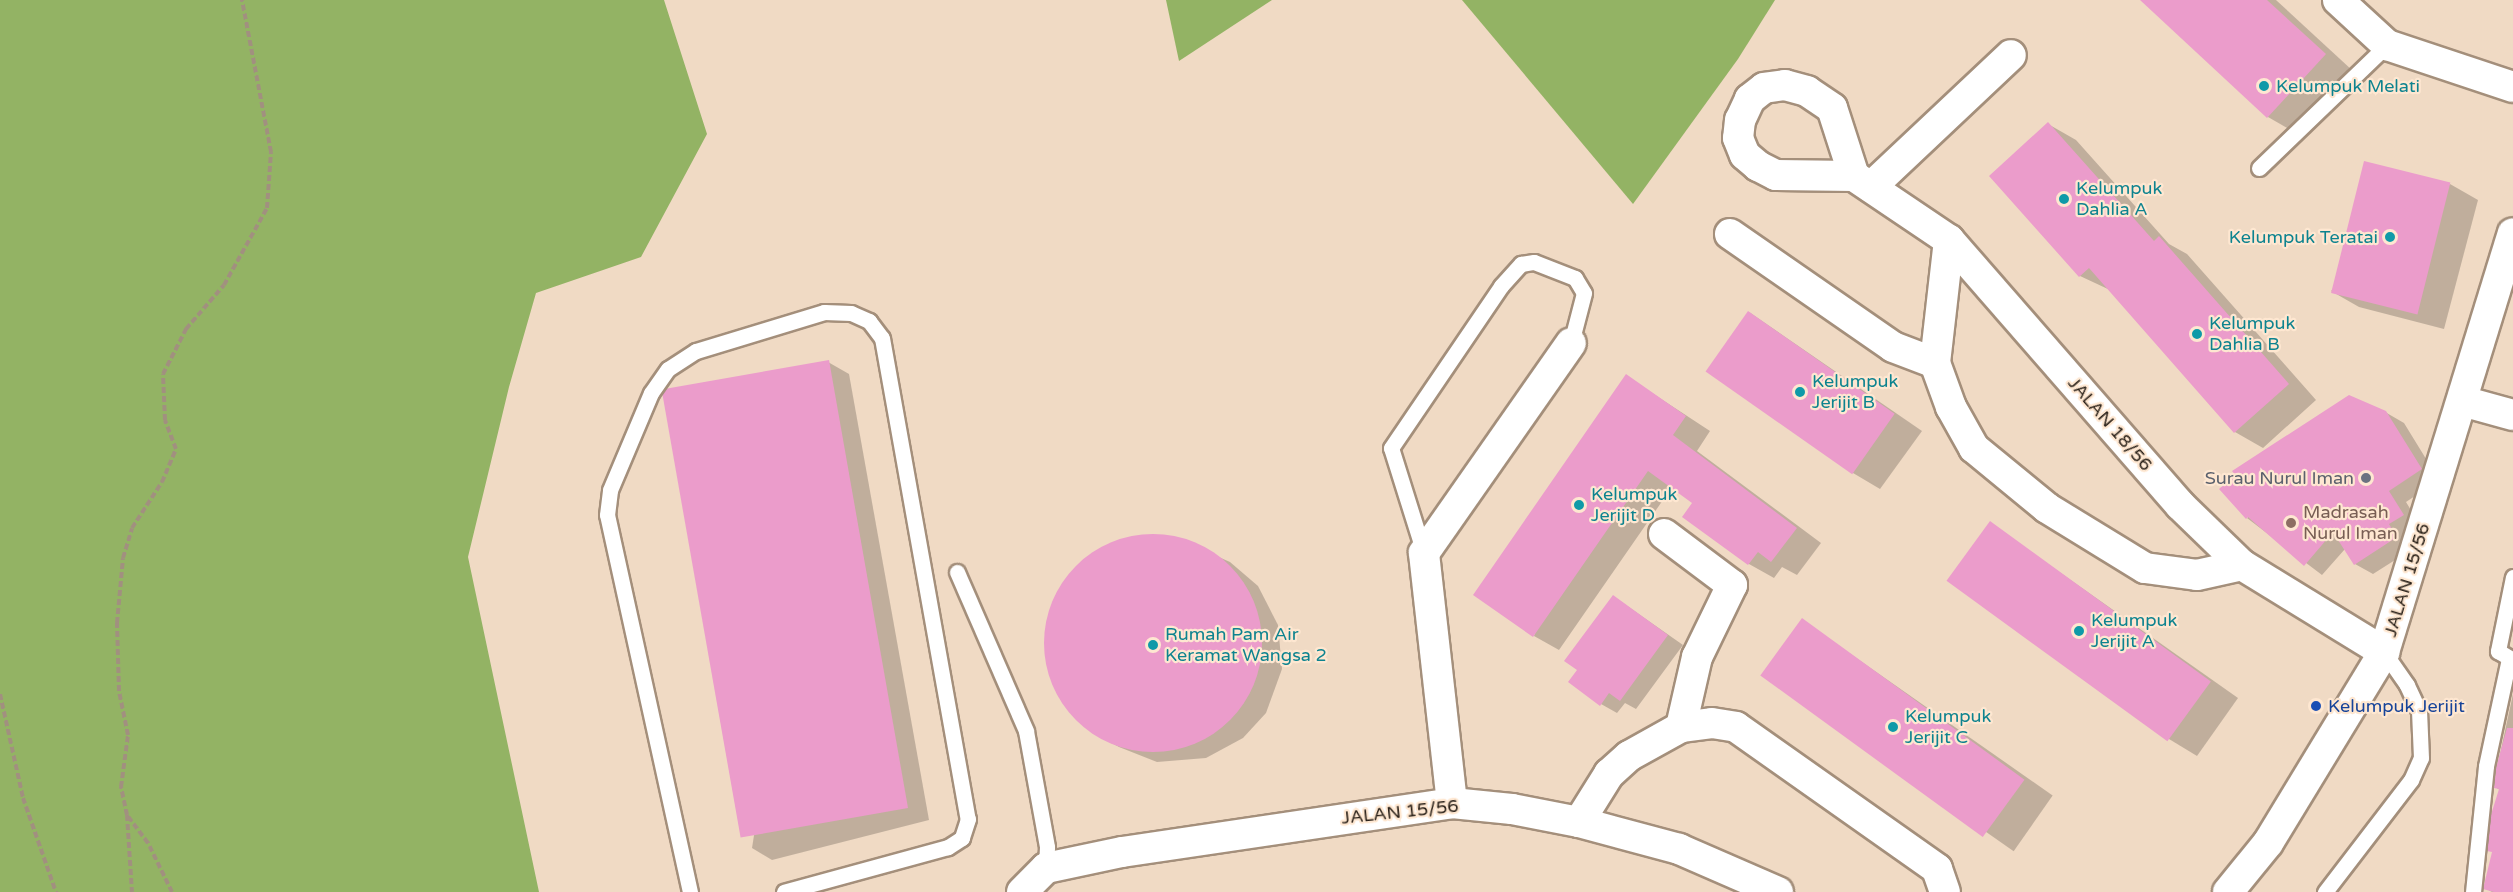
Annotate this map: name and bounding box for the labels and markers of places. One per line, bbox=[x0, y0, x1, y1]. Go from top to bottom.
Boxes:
place label: Kelumpuk Melati bbox=[2276, 75, 2420, 97]
marker: Kelumpuk Melati bbox=[2257, 79, 2271, 93]
place label: Kelumpuk Dahlia A bbox=[2076, 178, 2162, 220]
marker: Kelumpuk Dahlia A bbox=[2057, 192, 2071, 206]
place label: Kelumpuk Teratai bbox=[2229, 226, 2378, 248]
marker: Kelumpuk Teratai bbox=[2383, 230, 2397, 244]
place label: Kelumpuk Dahlia B bbox=[2209, 313, 2295, 356]
marker: Kelumpuk Dahlia B bbox=[2190, 327, 2204, 341]
place label: Kelumpuk Jerijit B bbox=[1812, 371, 1898, 413]
marker: Kelumpuk Jerijit B bbox=[1793, 385, 1807, 399]
place label: Surau Nurul Iman bbox=[2205, 467, 2354, 489]
marker: Surau Nurul Iman bbox=[2359, 471, 2373, 485]
place label: Kelumpuk Jerijit D bbox=[1591, 484, 1677, 526]
marker: Kelumpuk Jerijit D bbox=[1572, 498, 1586, 512]
place label: Madrasah Nurul Iman bbox=[2303, 502, 2398, 544]
marker: Madrasah Nurul Iman bbox=[2284, 516, 2298, 530]
place label: Kelumpuk Jerijit A bbox=[2091, 610, 2177, 652]
place label: Rumah Pam Air Keramat Wangsa 2 bbox=[1165, 624, 1327, 666]
marker: Kelumpuk Jerijit A bbox=[2072, 624, 2086, 638]
marker: Rumah Pam Air Keramat Wangsa 2 bbox=[1146, 638, 1160, 652]
place label: Kelumpuk Jerijit bbox=[2328, 695, 2465, 717]
marker: Kelumpuk Jerijit bbox=[2309, 699, 2323, 713]
place label: Kelumpuk Jerijit C bbox=[1905, 706, 1991, 748]
marker: Kelumpuk Jerijit C bbox=[1886, 720, 1900, 734]

